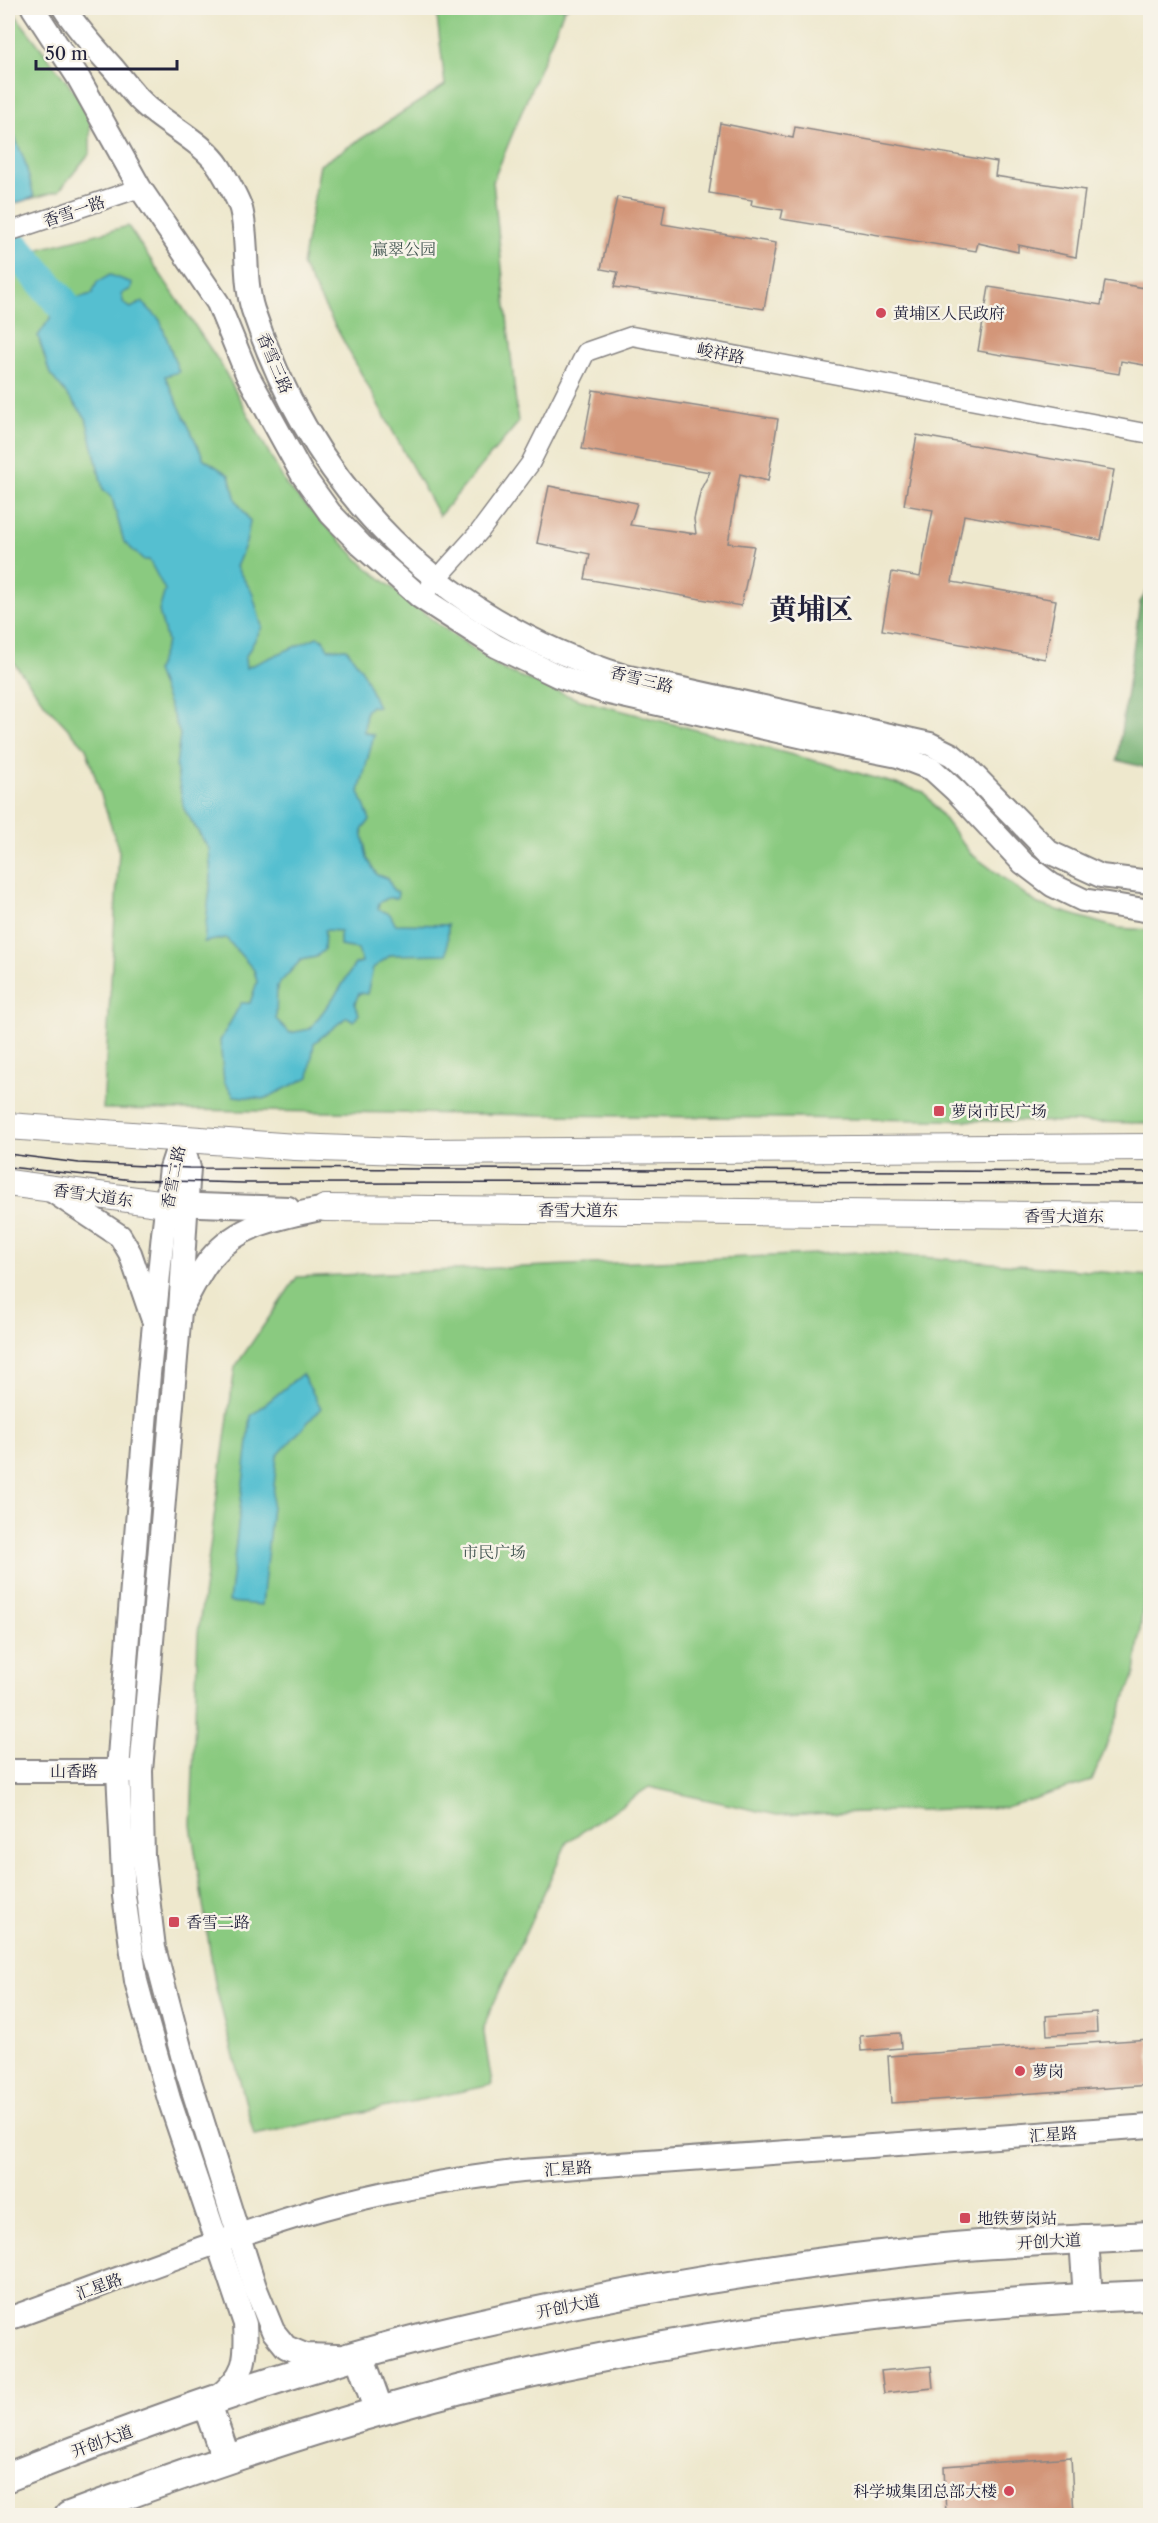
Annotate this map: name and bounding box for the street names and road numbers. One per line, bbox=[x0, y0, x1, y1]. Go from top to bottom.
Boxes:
street label: 香雪一路 bbox=[40, 191, 108, 231]
street label: 香雪三路 bbox=[253, 330, 297, 396]
street label: 峻祥路 bbox=[696, 339, 746, 367]
street label: 香雪三路 bbox=[609, 662, 675, 696]
street label: 香雪二路 bbox=[157, 1144, 189, 1210]
street label: 香雪大道东 bbox=[52, 1180, 134, 1210]
street label: 香雪大道东 bbox=[538, 1200, 618, 1220]
street label: 香雪大道东 bbox=[1024, 1206, 1104, 1226]
street label: 山香路 bbox=[50, 1761, 98, 1781]
street label: 汇星路 bbox=[1028, 2122, 1078, 2146]
street label: 汇星路 bbox=[543, 2156, 593, 2180]
street label: 开创大道 bbox=[1017, 2229, 1081, 2253]
street label: 汇星路 bbox=[73, 2268, 125, 2304]
street label: 开创大道 bbox=[535, 2290, 601, 2322]
street label: 开创大道 bbox=[69, 2421, 135, 2461]

